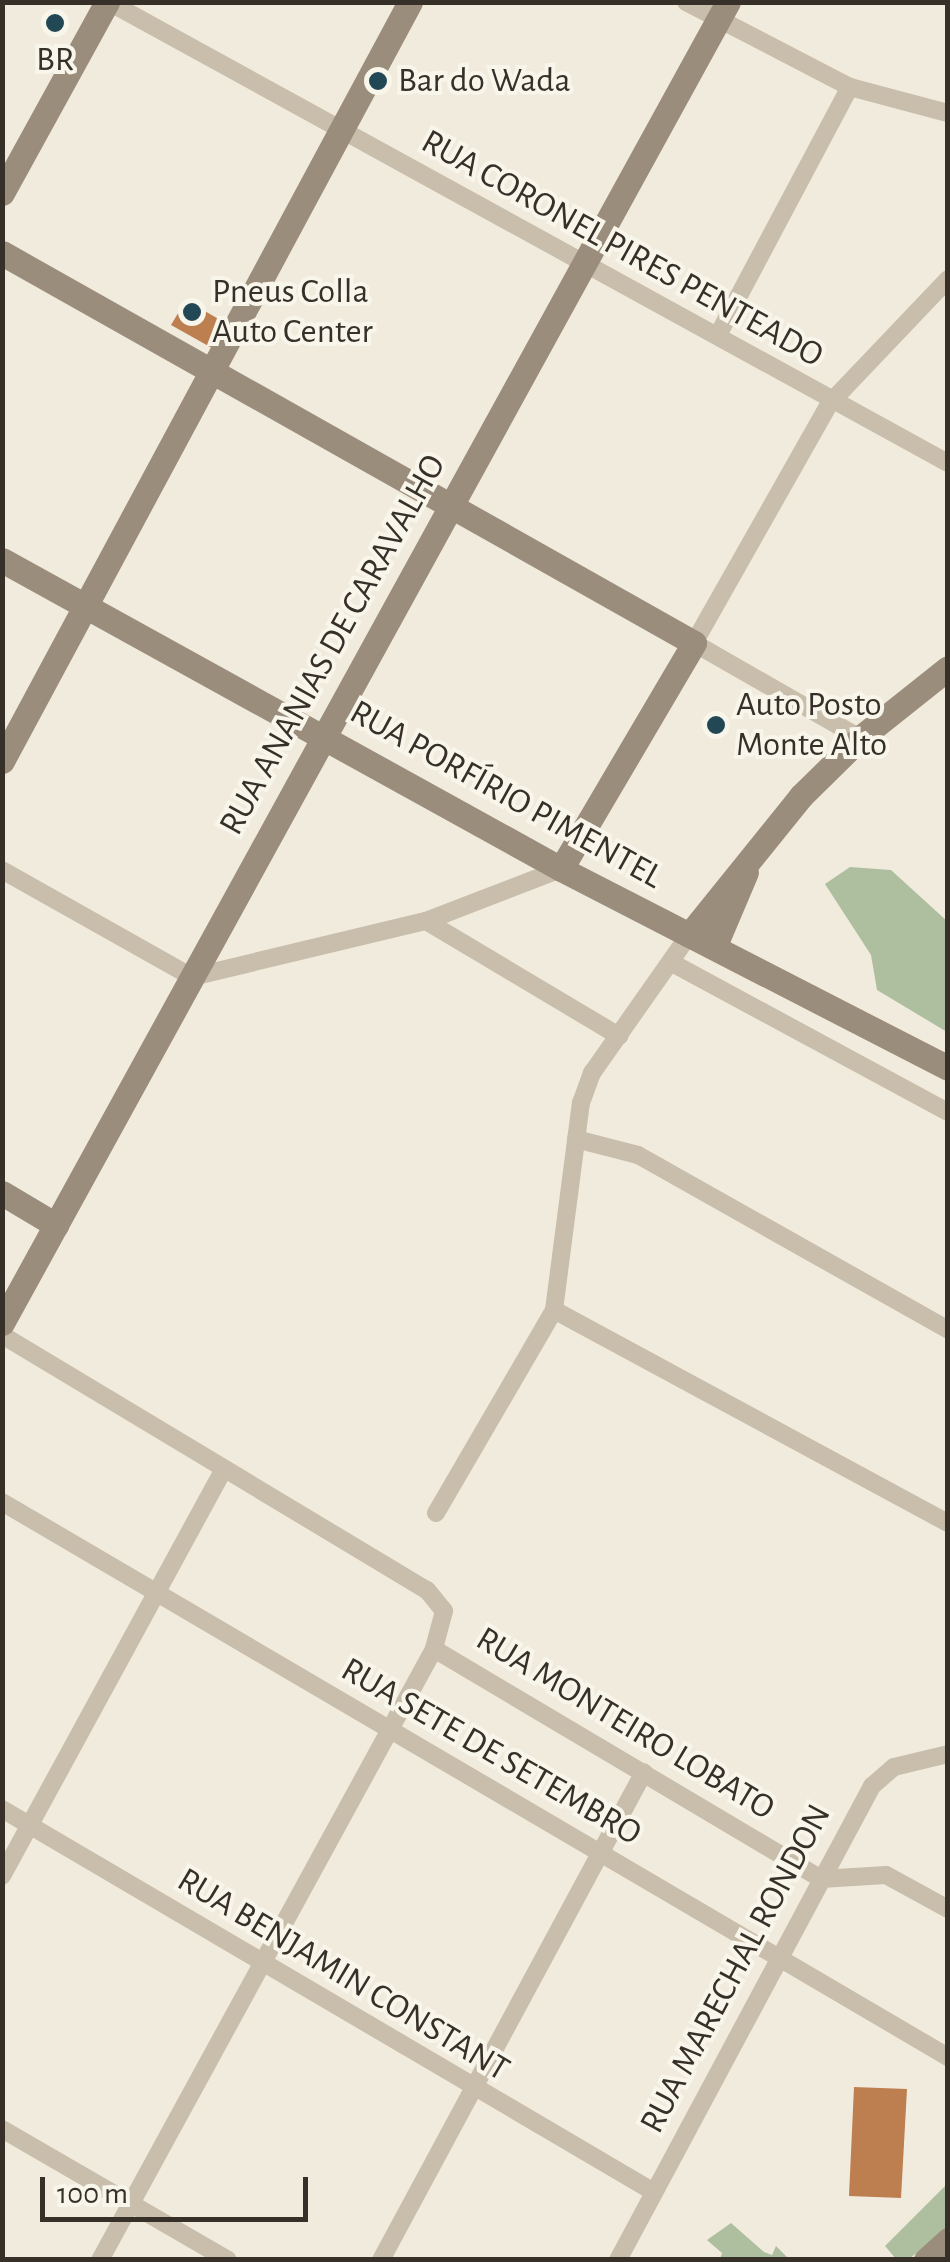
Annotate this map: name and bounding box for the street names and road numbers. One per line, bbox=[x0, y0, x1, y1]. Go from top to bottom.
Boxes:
street label: RUA CORONEL PIRES PENTEADO bbox=[414, 121, 830, 377]
street label: RUA ANANIAS DE CARAVALHO bbox=[211, 448, 455, 842]
street label: RUA PORFÍRIO PIMENTEL bbox=[342, 692, 670, 898]
street label: RUA MONTEIRO LOBATO bbox=[468, 1618, 782, 1830]
street label: RUA SETE DE SETEMBRO bbox=[333, 1649, 649, 1855]
street label: RUA MARECHAL RONDON bbox=[631, 1797, 841, 2141]
street label: RUA BENJAMIN CONSTANT bbox=[169, 1859, 517, 2091]

